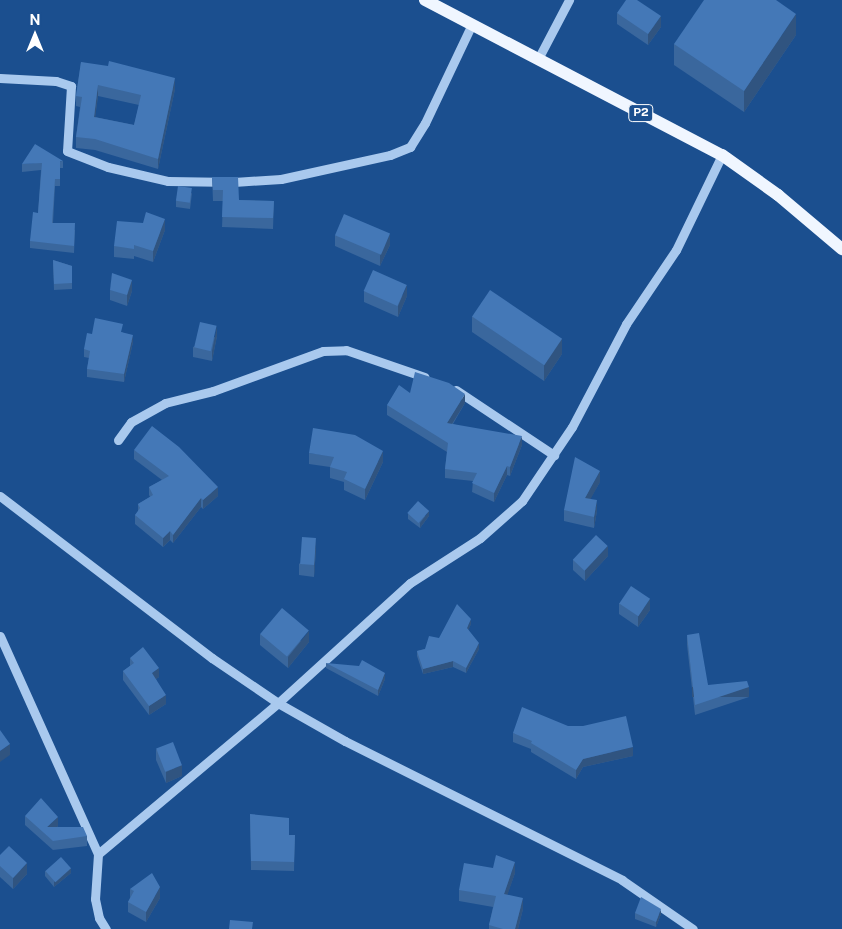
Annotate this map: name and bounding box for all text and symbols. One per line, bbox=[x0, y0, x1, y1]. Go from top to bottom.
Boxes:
north arrow bbox=[10, 10, 60, 60]
text: N bbox=[30, 12, 40, 28]
road number: P2 bbox=[627, 104, 655, 122]

